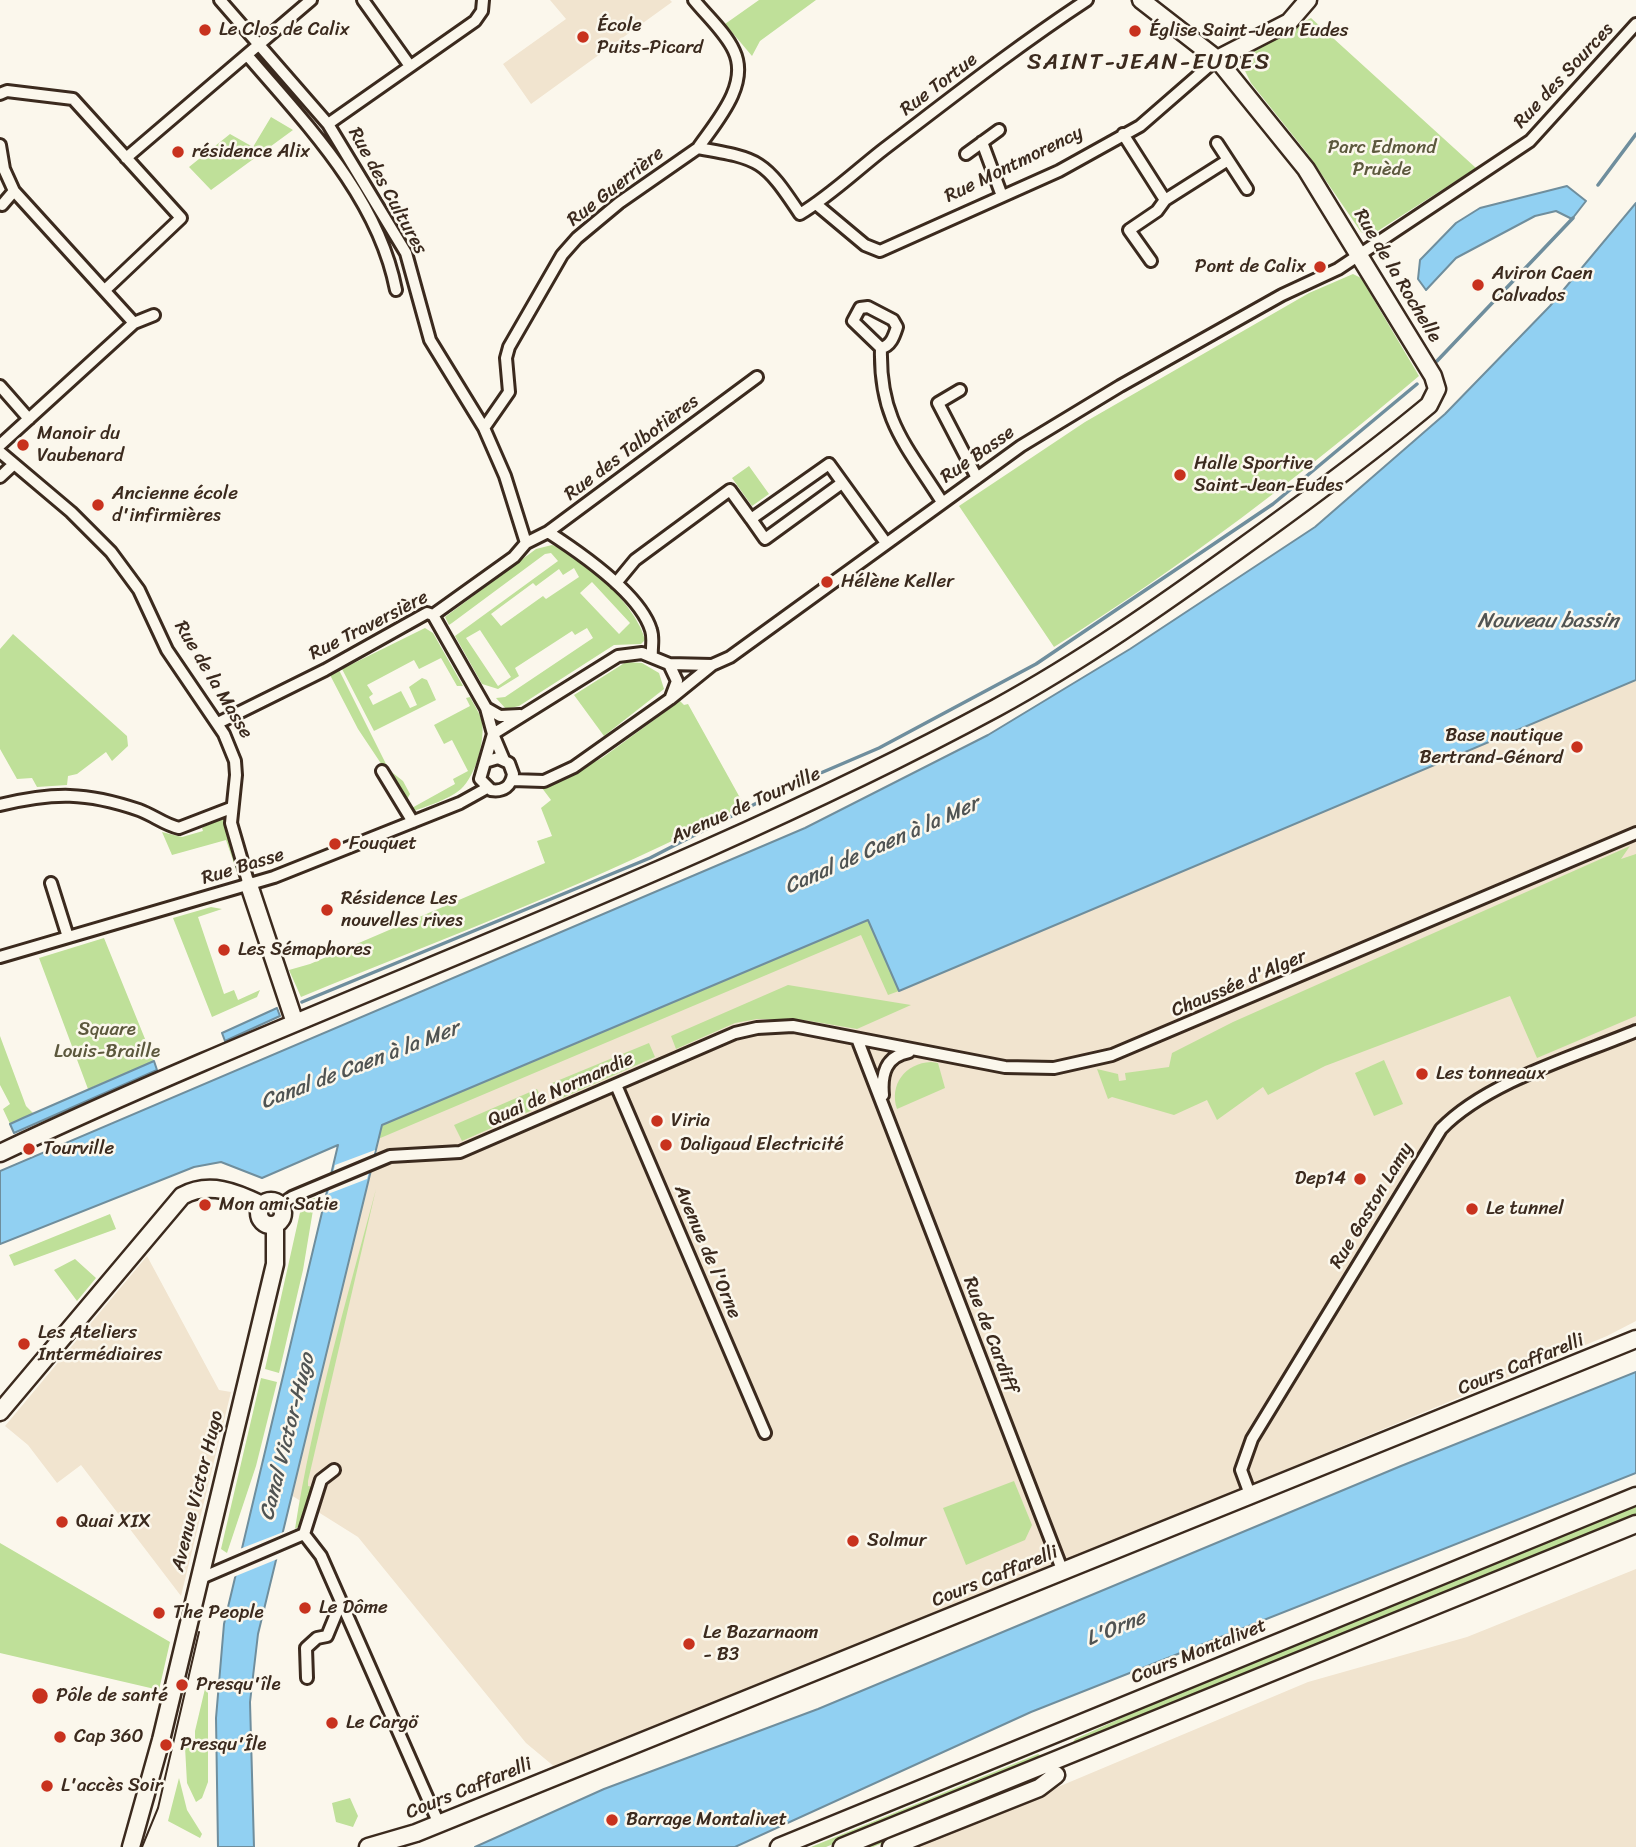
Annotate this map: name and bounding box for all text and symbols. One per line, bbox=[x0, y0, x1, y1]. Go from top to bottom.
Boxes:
place label: École Puits-Picard bbox=[597, 15, 703, 59]
place label: Le Clos de Calix bbox=[219, 19, 350, 41]
street label: Rue des Sources bbox=[1509, 19, 1619, 133]
place label: Église Saint-Jean Eudes bbox=[1149, 20, 1348, 42]
marker: Le Clos de Calix bbox=[197, 22, 213, 38]
marker: Église Saint-Jean Eudes bbox=[1127, 23, 1143, 39]
marker: École Puits-Picard bbox=[575, 29, 591, 45]
street label: Rue Tortue bbox=[896, 49, 982, 121]
district label: SAINT-JEAN-EUDES bbox=[1031, 49, 1267, 77]
street label: Rue Montmorency bbox=[941, 122, 1087, 208]
street label: Rue des Cultures bbox=[343, 124, 431, 258]
park label: Parc Edmond Pruède bbox=[1328, 137, 1436, 181]
place label: résidence Alix bbox=[192, 141, 310, 163]
street label: Rue Guerrière bbox=[563, 142, 669, 232]
marker: résidence Alix bbox=[170, 144, 186, 160]
street label: Rue de la Rochelle bbox=[1348, 205, 1446, 347]
place label: Pont de Calix bbox=[1195, 256, 1306, 278]
marker: Pont de Calix bbox=[1312, 259, 1328, 275]
place label: Aviron Caen Calvados bbox=[1492, 263, 1593, 307]
marker: Aviron Caen Calvados bbox=[1470, 277, 1486, 293]
street label: Rue des Talbotières bbox=[560, 390, 704, 506]
street label: Rue Basse bbox=[937, 421, 1019, 489]
place label: Manoir du Vaubenard bbox=[37, 423, 124, 467]
marker: Manoir du Vaubenard bbox=[15, 437, 31, 453]
place label: Halle Sportive Saint-Jean-Eudes bbox=[1194, 453, 1343, 497]
marker: Halle Sportive Saint-Jean-Eudes bbox=[1172, 467, 1188, 483]
place label: Ancienne école d'infirmières bbox=[112, 483, 238, 527]
marker: Ancienne école d'infirmières bbox=[90, 497, 106, 513]
place label: Hélène Keller bbox=[841, 571, 954, 593]
marker: Hélène Keller bbox=[819, 574, 835, 590]
street label: Rue Traversière bbox=[306, 586, 432, 666]
water label: Nouveau bassin bbox=[1477, 609, 1619, 635]
street label: Rue de la Masse bbox=[169, 617, 257, 743]
place label: Base nautique Bertrand-Génard bbox=[1419, 725, 1563, 769]
marker: Base nautique Bertrand-Génard bbox=[1569, 739, 1585, 755]
street label: Avenue de Tourville bbox=[668, 763, 824, 849]
water label: Canal de Caen à la Mer bbox=[781, 792, 983, 900]
place label: Fouquet bbox=[349, 833, 417, 855]
marker: Fouquet bbox=[327, 836, 343, 852]
street label: Rue Basse bbox=[199, 844, 287, 890]
place label: Résidence Les nouvelles rives bbox=[341, 888, 463, 932]
marker: Résidence Les nouvelles rives bbox=[319, 902, 335, 918]
place label: Les Sémaphores bbox=[238, 939, 371, 961]
marker: Les Sémaphores bbox=[216, 942, 232, 958]
street label: Chaussée d'Alger bbox=[1168, 945, 1310, 1023]
water label: Canal de Caen à la Mer bbox=[257, 1017, 463, 1115]
park label: Square Louis-Braille bbox=[54, 1019, 160, 1063]
street label: Quai de Normandie bbox=[485, 1048, 637, 1132]
place label: Les tonneaux bbox=[1436, 1063, 1546, 1085]
marker: Les tonneaux bbox=[1414, 1066, 1430, 1082]
place label: Viria bbox=[671, 1110, 710, 1132]
marker: Viria bbox=[649, 1113, 665, 1129]
place label: Daligaud Electricité bbox=[680, 1134, 844, 1156]
marker: Daligaud Electricité bbox=[658, 1137, 674, 1153]
place label: Tourville bbox=[43, 1138, 114, 1160]
street label: Rue Gaston Lamy bbox=[1326, 1139, 1418, 1273]
marker: Tourville bbox=[21, 1141, 37, 1157]
place label: Dep14 bbox=[1295, 1168, 1346, 1190]
marker: Dep14 bbox=[1352, 1171, 1368, 1187]
street label: Avenue de l'Orne bbox=[669, 1182, 745, 1322]
place label: Mon ami Satie bbox=[219, 1194, 338, 1216]
marker: Mon ami Satie bbox=[197, 1197, 213, 1213]
place label: Le tunnel bbox=[1486, 1198, 1564, 1220]
marker: Le tunnel bbox=[1464, 1201, 1480, 1217]
street label: Rue de Cardiff bbox=[957, 1274, 1023, 1396]
place label: Les Ateliers Intermédiaires bbox=[38, 1322, 162, 1366]
street label: Cours Caffarelli bbox=[1455, 1329, 1587, 1401]
marker: Les Ateliers Intermédiaires bbox=[16, 1336, 32, 1352]
water label: Canal Victor-Hugo bbox=[255, 1351, 321, 1523]
street label: Avenue Victor Hugo bbox=[167, 1408, 229, 1574]
place label: Quai XIX bbox=[76, 1511, 151, 1533]
marker: Quai XIX bbox=[54, 1514, 70, 1530]
place label: Solmur bbox=[867, 1530, 927, 1552]
marker: Solmur bbox=[845, 1533, 861, 1549]
street label: Cours Caffarelli bbox=[929, 1541, 1061, 1613]
place label: Le Dôme bbox=[319, 1597, 388, 1619]
marker: Le Dôme bbox=[297, 1600, 313, 1616]
place label: The People bbox=[173, 1602, 264, 1624]
marker: The People bbox=[151, 1605, 167, 1621]
water label: L'Orne bbox=[1083, 1606, 1149, 1652]
street label: Cours Montalivet bbox=[1128, 1614, 1270, 1690]
place label: Le Bazarnaom - B3 bbox=[703, 1622, 818, 1666]
marker: Le Bazarnaom - B3 bbox=[681, 1636, 697, 1652]
place label: Presqu'île bbox=[196, 1674, 281, 1696]
marker: Presqu'île bbox=[174, 1677, 190, 1693]
place label: Pôle de santé bbox=[56, 1685, 168, 1707]
marker: Pôle de santé bbox=[30, 1686, 50, 1706]
place label: Le Cargö bbox=[346, 1712, 418, 1734]
marker: Le Cargö bbox=[324, 1715, 340, 1731]
place label: Cap 360 bbox=[74, 1726, 144, 1748]
marker: Cap 360 bbox=[52, 1729, 68, 1745]
place label: Presqu'Île bbox=[180, 1734, 266, 1756]
marker: Presqu'Île bbox=[158, 1737, 174, 1753]
street label: Cours Caffarelli bbox=[403, 1753, 535, 1825]
place label: L'accès Soir bbox=[61, 1775, 163, 1797]
marker: L'accès Soir bbox=[39, 1778, 55, 1794]
place label: Barrage Montalivet bbox=[626, 1809, 787, 1831]
marker: Barrage Montalivet bbox=[604, 1812, 620, 1828]

